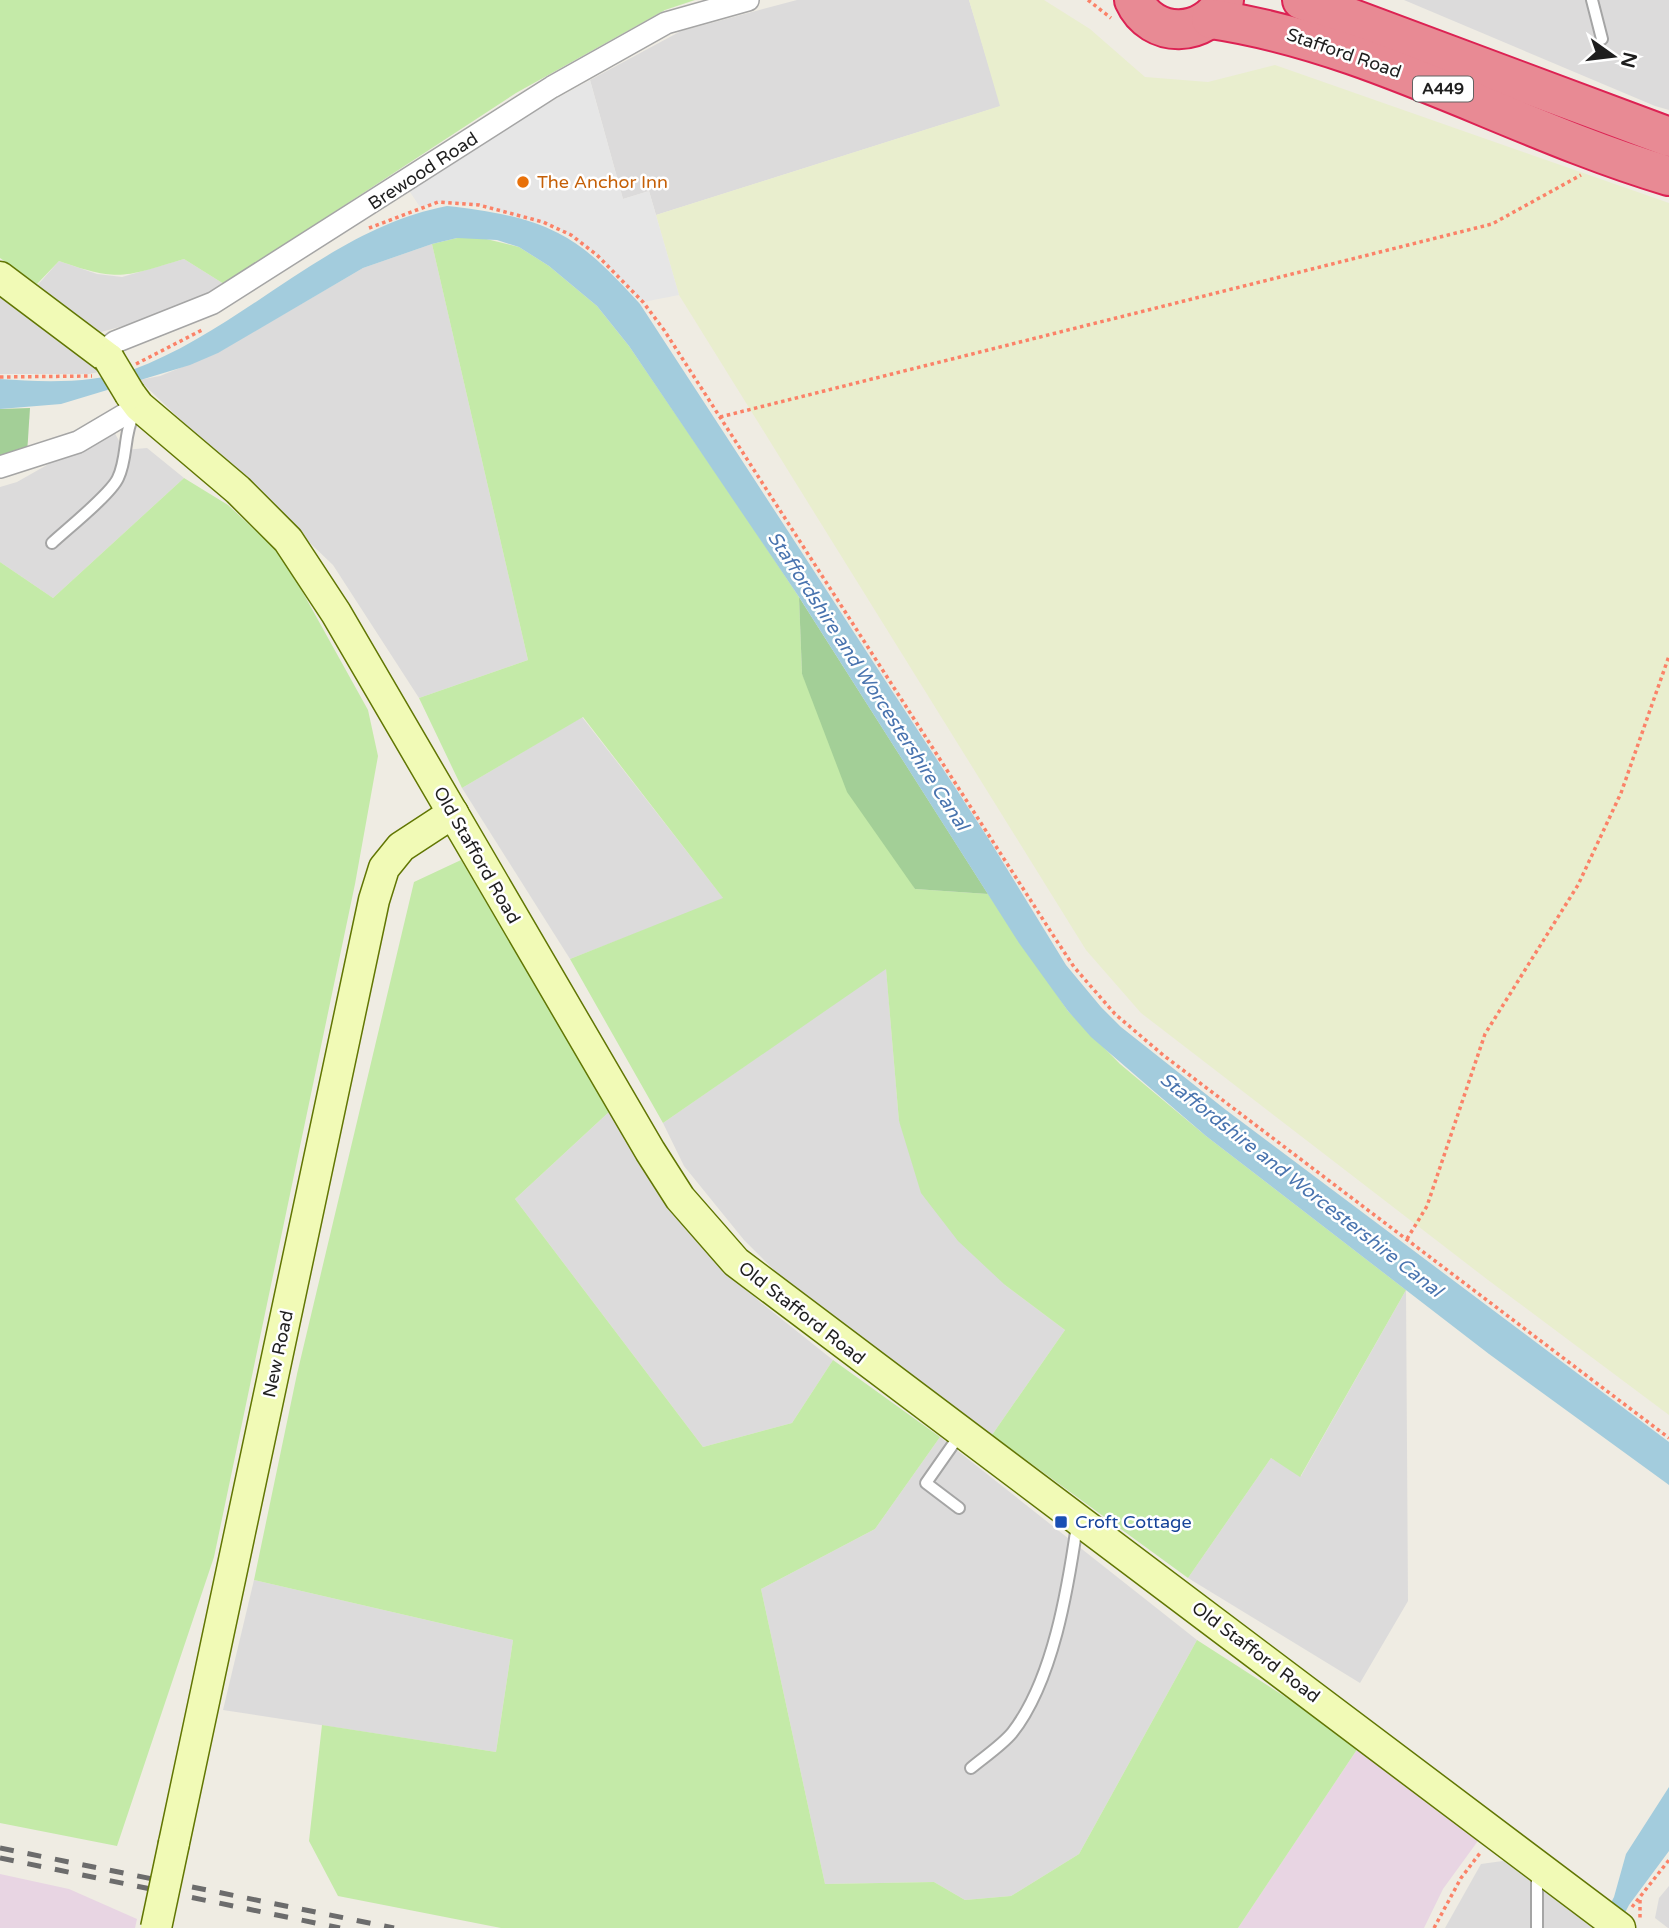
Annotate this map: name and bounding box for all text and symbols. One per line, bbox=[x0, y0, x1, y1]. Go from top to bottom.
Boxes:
north arrow bbox=[1578, 21, 1648, 91]
street label: Stafford Road bbox=[1284, 23, 1404, 83]
text: N bbox=[1616, 50, 1641, 70]
road number: A449 bbox=[1413, 76, 1473, 102]
street label: Brewood Road bbox=[364, 127, 482, 215]
place label: The Anchor Inn bbox=[537, 171, 668, 193]
marker: The Anchor Inn bbox=[515, 174, 531, 190]
water label: Staffordshire and Worcestershire Canal bbox=[763, 527, 974, 836]
street label: Old Stafford Road bbox=[429, 783, 525, 927]
water label: Staffordshire and Worcestershire Canal bbox=[1156, 1068, 1448, 1303]
street label: Old Stafford Road bbox=[734, 1257, 870, 1369]
street label: New Road bbox=[258, 1308, 298, 1400]
place label: Croft Cottage bbox=[1075, 1511, 1192, 1533]
marker: Croft Cottage bbox=[1053, 1514, 1069, 1530]
street label: Old Stafford Road bbox=[1188, 1597, 1324, 1707]

